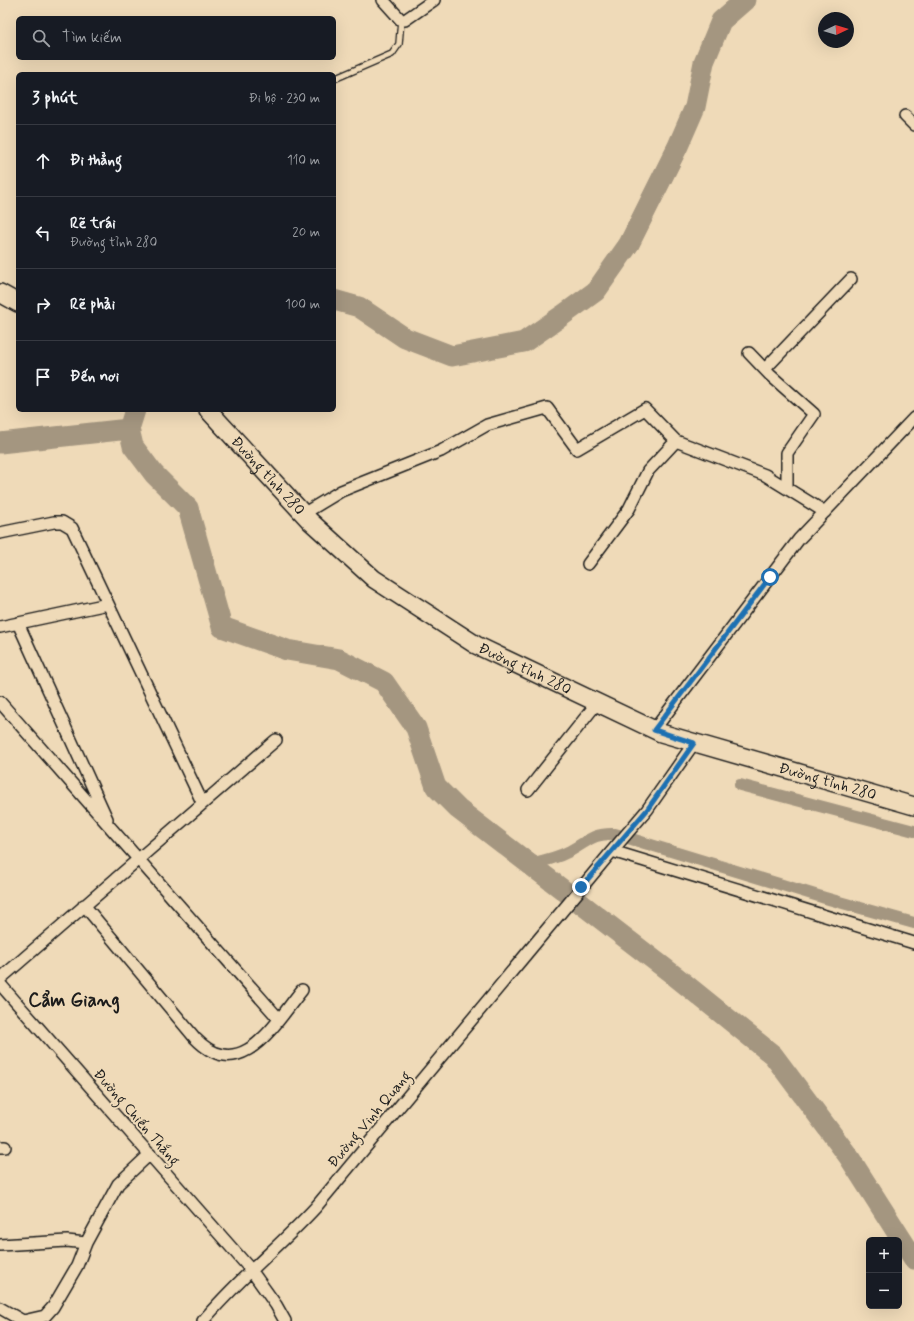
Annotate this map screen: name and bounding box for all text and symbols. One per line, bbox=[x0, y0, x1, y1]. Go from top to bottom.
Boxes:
north arrow bbox=[818, 12, 854, 48]
search box bbox=[16, 16, 336, 60]
icon: search bbox=[30, 27, 52, 49]
text: Tìm kiếm bbox=[62, 28, 122, 48]
text: 3 phút bbox=[32, 87, 78, 109]
text: Đi bộ · 230 m bbox=[249, 90, 320, 107]
icon: ahead bbox=[32, 150, 54, 172]
text: Đi thẳng bbox=[70, 151, 122, 171]
text: 110 m bbox=[287, 152, 320, 169]
text: Rẽ trái bbox=[70, 214, 116, 234]
icon: left bbox=[32, 222, 54, 244]
text: 20 m bbox=[292, 224, 320, 241]
text: Đường tỉnh 280 bbox=[70, 234, 157, 251]
icon: right bbox=[32, 294, 54, 316]
text: Rẽ phải bbox=[70, 295, 115, 315]
text: 100 m bbox=[285, 296, 320, 313]
icon: arrive bbox=[32, 366, 54, 388]
text: Đến nơi bbox=[70, 367, 119, 387]
street label: Đường tỉnh 280 bbox=[226, 432, 309, 520]
route start bbox=[761, 568, 779, 586]
street label: Đường tỉnh 280 bbox=[475, 639, 574, 700]
street label: Đường tỉnh 280 bbox=[776, 758, 879, 806]
route end bbox=[572, 878, 590, 896]
district label: Cẩm Giang bbox=[28, 988, 120, 1014]
street label: Đường Chiến Thắng bbox=[88, 1065, 184, 1171]
street label: Đường Vinh Quang bbox=[323, 1067, 417, 1173]
map controls bbox=[866, 1237, 902, 1309]
button: + bbox=[866, 1237, 902, 1273]
button: − bbox=[866, 1273, 902, 1309]

